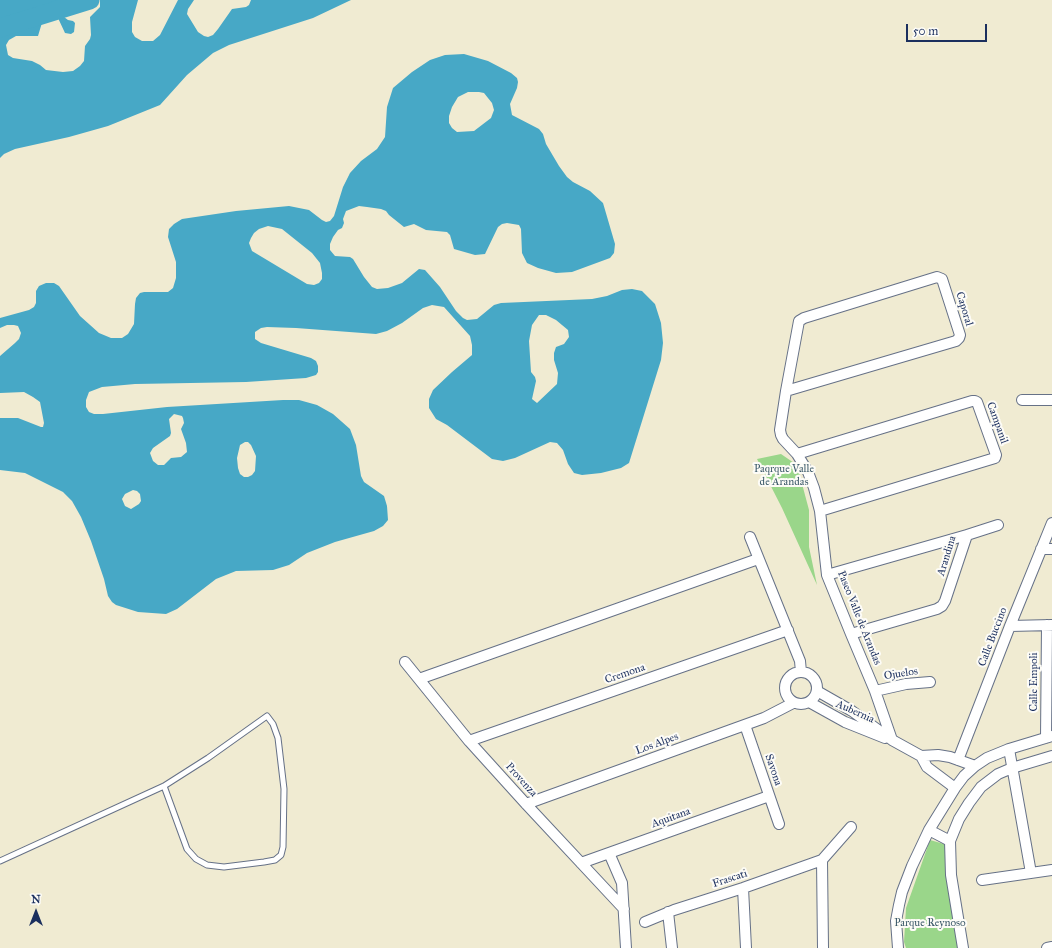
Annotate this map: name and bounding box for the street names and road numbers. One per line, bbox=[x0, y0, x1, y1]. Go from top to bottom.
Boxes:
street label: Caporal bbox=[953, 290, 975, 328]
street label: Campanil bbox=[983, 400, 1011, 446]
street label: Arandina bbox=[935, 534, 959, 578]
street label: Paseo Valle de Arandas bbox=[834, 569, 884, 667]
street label: Calle Buccino bbox=[976, 606, 1010, 668]
street label: Calle Empoli bbox=[1027, 652, 1041, 712]
street label: Cremona bbox=[603, 661, 647, 687]
street label: Ojuelos bbox=[883, 665, 919, 683]
street label: Aubernia bbox=[834, 698, 876, 726]
street label: Los Alpes bbox=[634, 730, 680, 758]
street label: Savona bbox=[762, 753, 784, 787]
street label: Provenza bbox=[502, 760, 540, 800]
street label: Aquitana bbox=[650, 805, 692, 831]
street label: Frascati bbox=[711, 867, 749, 891]

